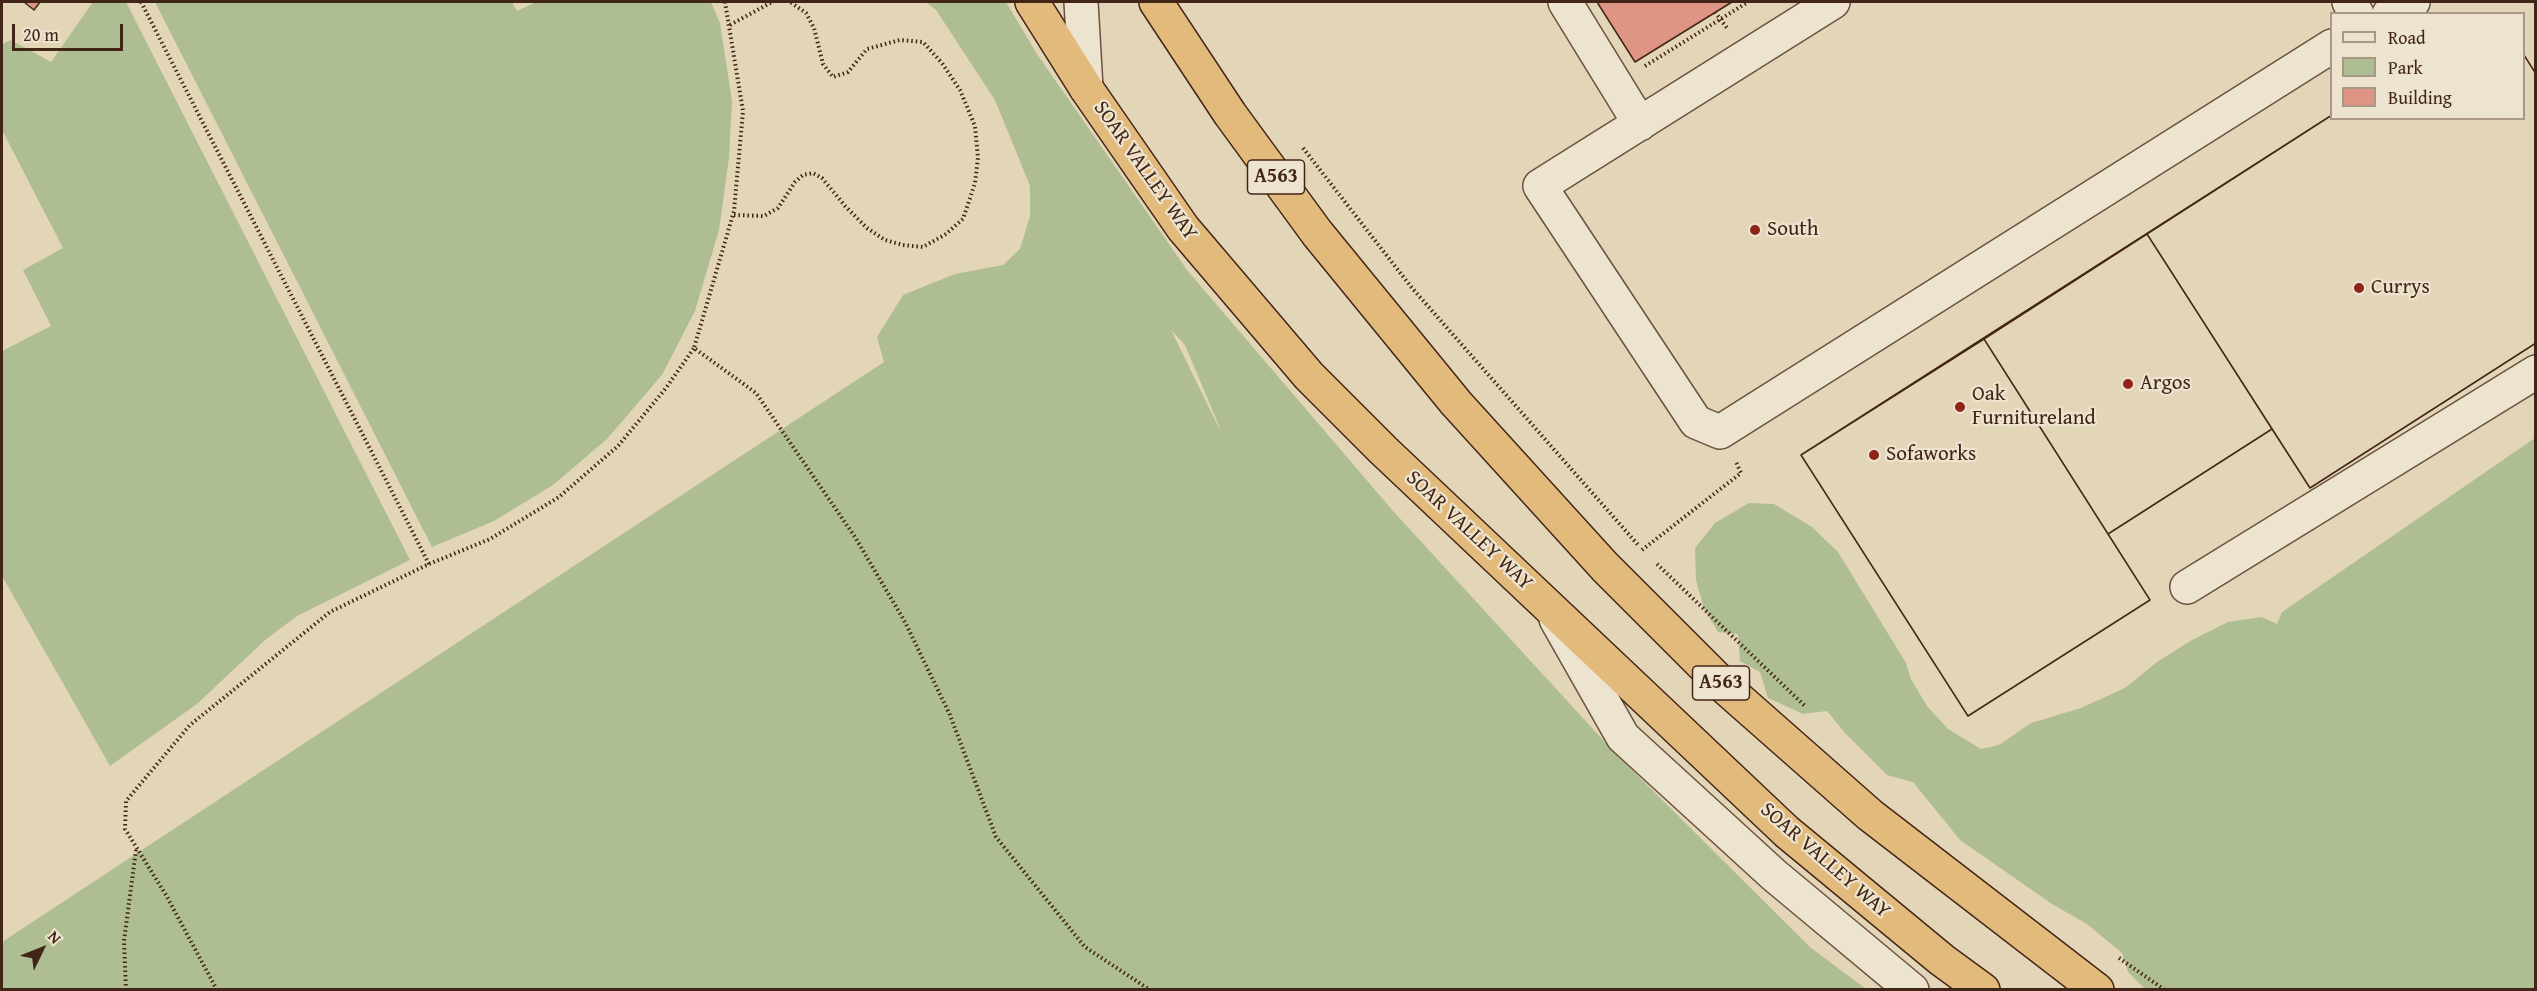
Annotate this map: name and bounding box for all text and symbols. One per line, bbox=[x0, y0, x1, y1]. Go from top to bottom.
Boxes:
scale bar bbox=[15, 12, 126, 50]
legend bbox=[2330, 12, 2525, 120]
text: 20 m bbox=[23, 21, 59, 48]
text: Road bbox=[2388, 24, 2426, 51]
text: Park bbox=[2388, 54, 2423, 81]
text: Building bbox=[2388, 84, 2452, 111]
street label: SOAR VALLEY WAY bbox=[1088, 96, 1202, 246]
road number: A563 bbox=[1248, 160, 1304, 194]
place label: South bbox=[1767, 217, 1819, 243]
marker: South bbox=[1748, 223, 1762, 237]
place label: Currys bbox=[2371, 275, 2430, 301]
marker: Currys bbox=[2352, 281, 2366, 295]
place label: Argos bbox=[2140, 371, 2191, 397]
marker: Argos bbox=[2121, 377, 2135, 391]
place label: Oak Furnitureland bbox=[1972, 382, 2096, 432]
marker: Oak Furnitureland bbox=[1953, 400, 1967, 414]
place label: Sofaworks bbox=[1886, 442, 1976, 468]
marker: Sofaworks bbox=[1867, 448, 1881, 462]
street label: SOAR VALLEY WAY bbox=[1400, 466, 1538, 596]
road number: A563 bbox=[1692, 666, 1750, 700]
street label: SOAR VALLEY WAY bbox=[1755, 798, 1895, 924]
north arrow bbox=[12, 919, 72, 979]
text: N bbox=[43, 925, 68, 949]

